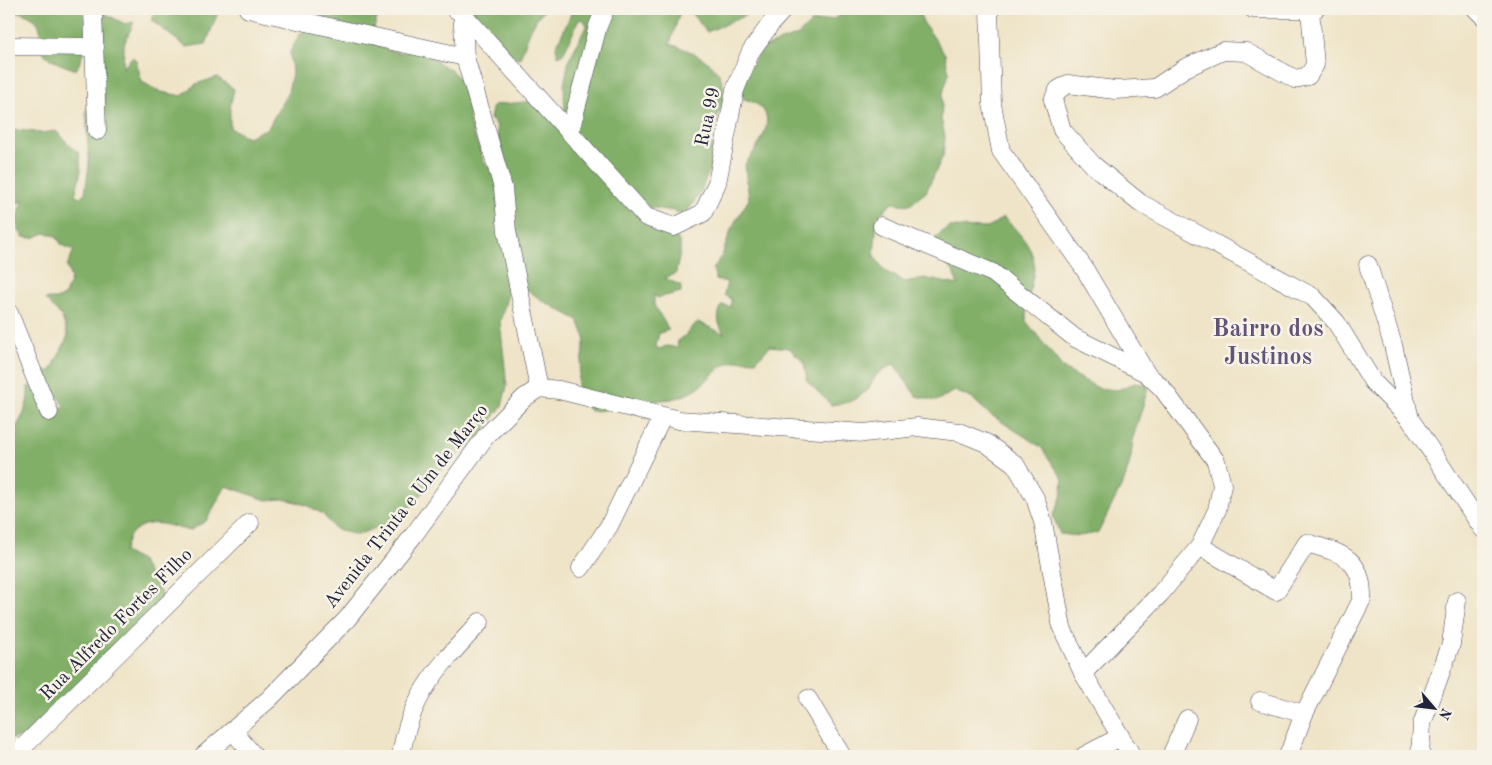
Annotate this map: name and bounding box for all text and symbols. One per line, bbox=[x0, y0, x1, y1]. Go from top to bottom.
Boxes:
street label: Rua 99 bbox=[693, 85, 725, 149]
district label: Bairro dos Justinos bbox=[1212, 318, 1324, 370]
street label: Avenida Trinta e Um de Março bbox=[322, 401, 492, 613]
street label: Rua Alfredo Fortes Filho bbox=[37, 545, 197, 705]
north arrow bbox=[1410, 682, 1460, 732]
text: N bbox=[1436, 706, 1453, 722]

